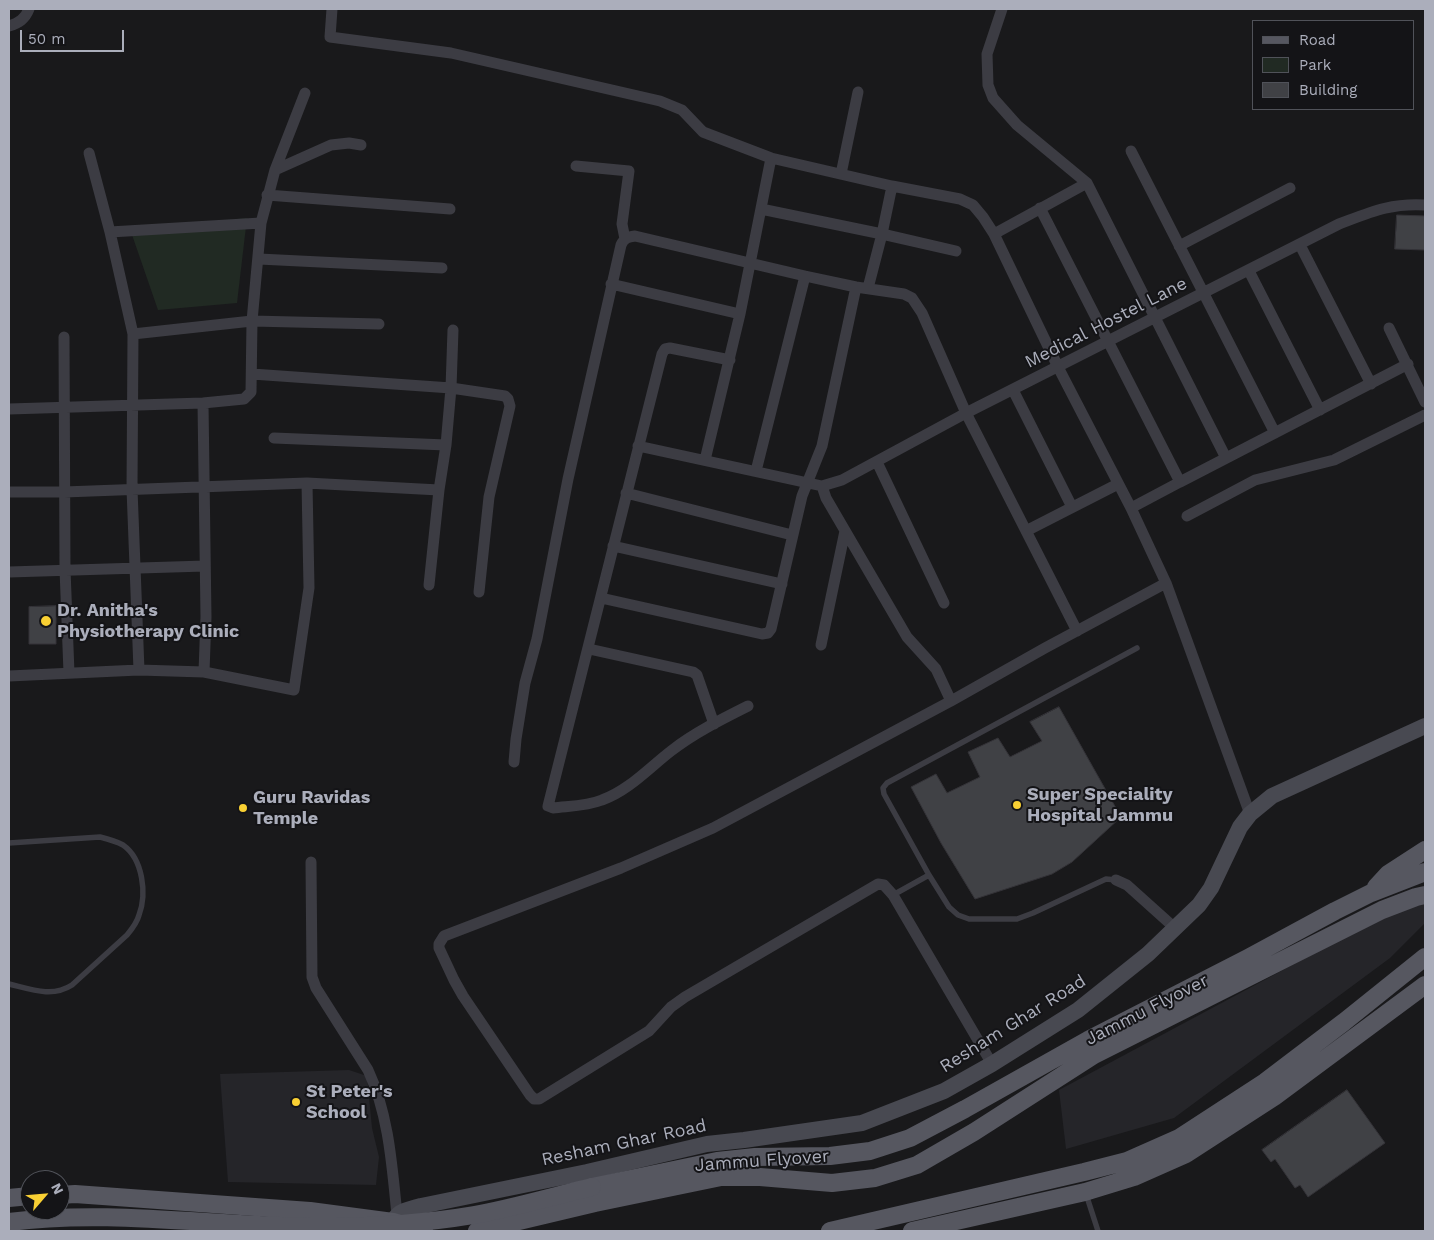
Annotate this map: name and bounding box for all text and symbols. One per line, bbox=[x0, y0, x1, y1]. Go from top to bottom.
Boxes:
scale bar bbox=[22, 20, 126, 52]
legend bbox=[1252, 20, 1414, 110]
text: 50 m bbox=[28, 30, 65, 48]
text: Road bbox=[1299, 31, 1336, 49]
text: Park bbox=[1299, 56, 1331, 74]
text: Building bbox=[1299, 81, 1357, 99]
street label: Medical Hostel Lane bbox=[1021, 273, 1191, 373]
place label: Dr. Anitha's Physiotherapy Clinic bbox=[57, 600, 239, 642]
marker: Dr. Anitha's Physiotherapy Clinic bbox=[39, 614, 53, 628]
place label: Super Speciality Hospital Jammu bbox=[1027, 784, 1173, 826]
place label: Guru Ravidas Temple bbox=[253, 787, 370, 830]
marker: Super Speciality Hospital Jammu bbox=[1011, 799, 1023, 811]
marker: Guru Ravidas Temple bbox=[237, 802, 249, 814]
street label: Resham Ghar Road bbox=[936, 970, 1090, 1078]
street label: Jammu Flyover bbox=[1082, 970, 1212, 1050]
place label: St Peter's School bbox=[306, 1081, 393, 1124]
marker: St Peter's School bbox=[290, 1096, 302, 1108]
street label: Resham Ghar Road bbox=[540, 1115, 708, 1171]
street label: Jammu Flyover bbox=[694, 1146, 830, 1176]
north arrow bbox=[20, 1170, 70, 1220]
text: N bbox=[48, 1180, 67, 1197]

